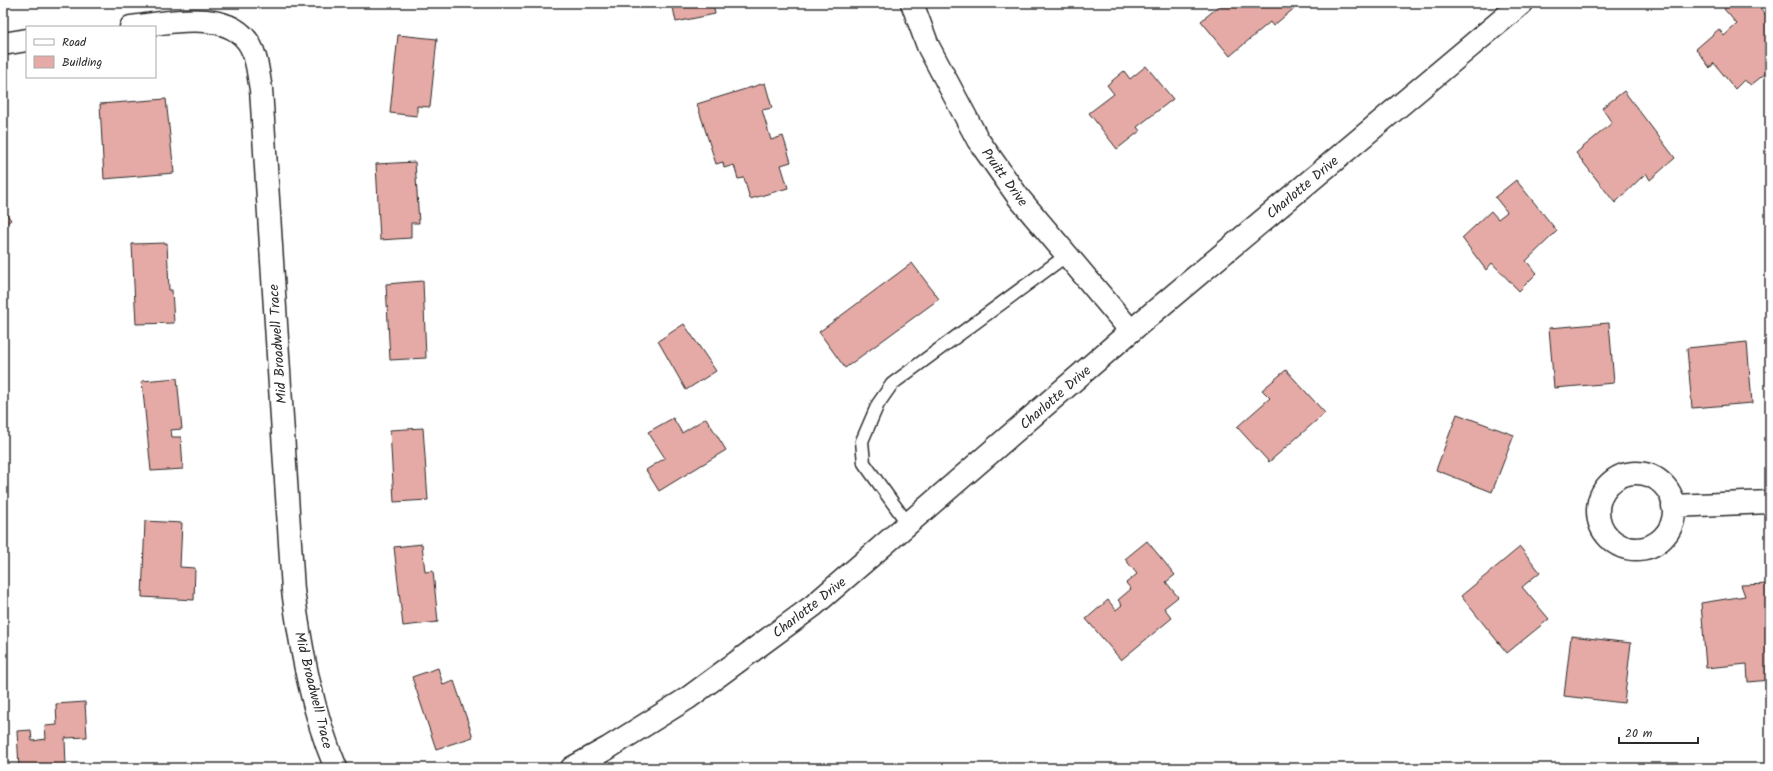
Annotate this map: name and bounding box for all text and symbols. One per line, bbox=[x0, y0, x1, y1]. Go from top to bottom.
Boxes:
legend bbox=[26, 26, 156, 78]
text: Road bbox=[62, 33, 87, 52]
text: Building bbox=[62, 53, 102, 72]
street label: Pruitt Drive bbox=[975, 144, 1033, 212]
street label: Charlotte Drive bbox=[1262, 150, 1344, 225]
street label: Mid Broadwell Trace bbox=[263, 283, 293, 404]
street label: Charlotte Drive bbox=[1015, 360, 1097, 435]
street label: Charlotte Drive bbox=[768, 571, 852, 644]
street label: Mid Broadwell Trace bbox=[288, 629, 338, 752]
scale bar bbox=[1619, 719, 1698, 745]
text: 20 m bbox=[1625, 724, 1653, 743]

